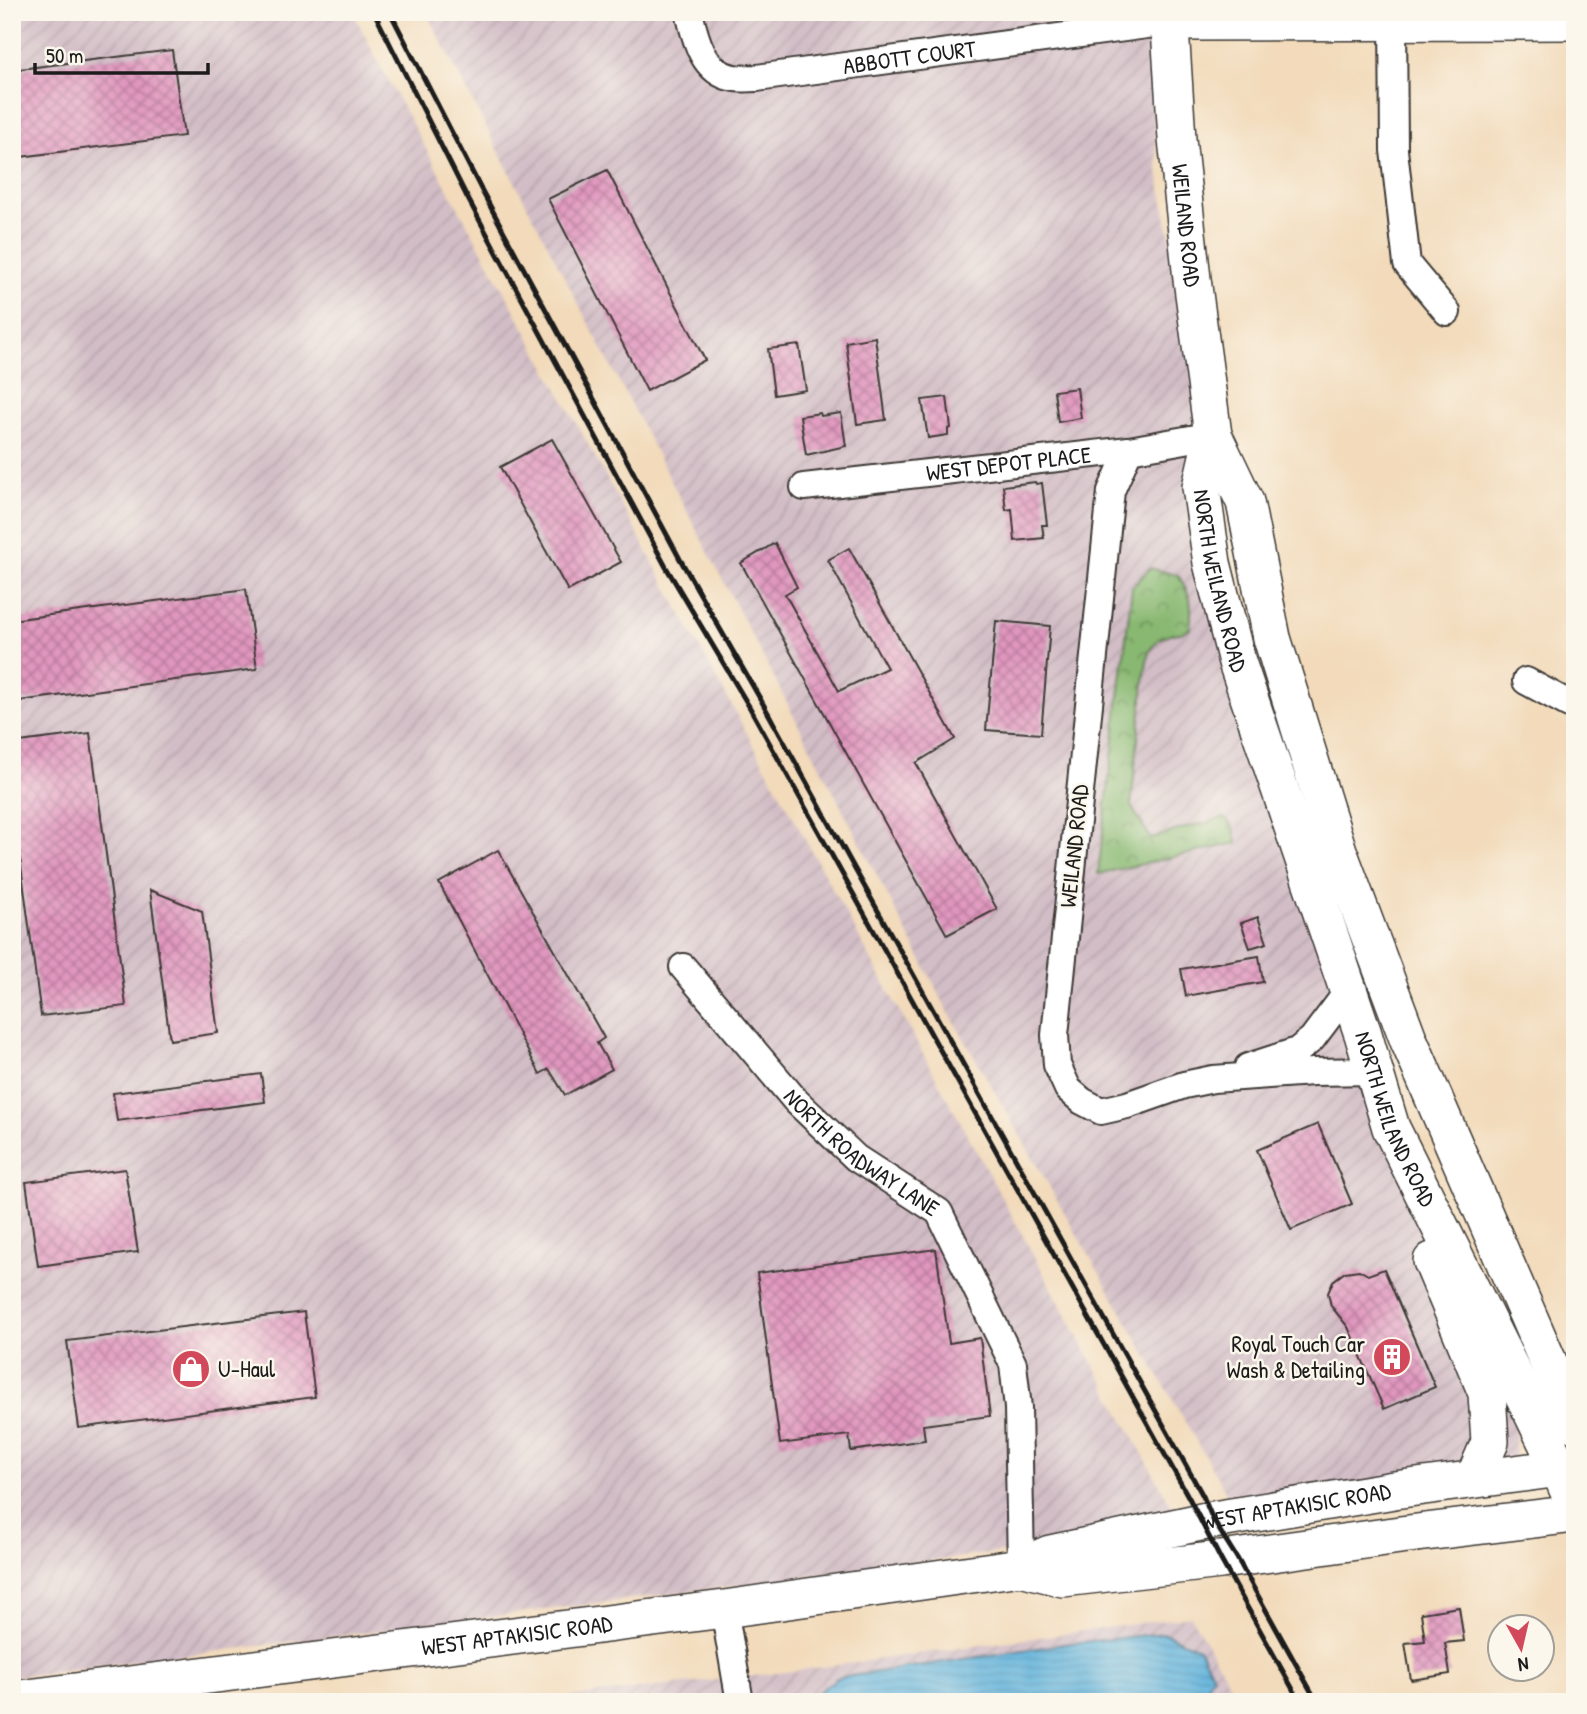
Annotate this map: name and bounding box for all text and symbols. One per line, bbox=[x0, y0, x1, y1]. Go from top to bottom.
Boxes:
scale bar bbox=[35, 32, 208, 76]
street label: ABBOTT COURT bbox=[841, 32, 978, 81]
text: 50 m bbox=[46, 41, 83, 70]
street label: WEILAND ROAD bbox=[1165, 162, 1209, 289]
street label: WEST DEPOT PLACE bbox=[925, 438, 1093, 488]
street label: NORTH WEILAND ROAD bbox=[1187, 487, 1255, 676]
street label: WEILAND ROAD bbox=[1052, 783, 1095, 909]
street label: NORTH WEILAND ROAD bbox=[1348, 1028, 1444, 1212]
street label: NORTH ROADWAY LANE bbox=[777, 1082, 946, 1223]
place label: Royal Touch Car Wash & Detailing bbox=[1226, 1328, 1365, 1385]
building icon: Royal Touch Car Wash & Detailing bbox=[1371, 1336, 1413, 1378]
shop icon: U-Haul bbox=[170, 1348, 212, 1390]
place label: U-Haul bbox=[218, 1353, 276, 1384]
street label: WEST APTAKISIC ROAD bbox=[1198, 1475, 1393, 1537]
street label: WEST APTAKISIC ROAD bbox=[420, 1607, 614, 1663]
north arrow bbox=[1486, 1612, 1556, 1682]
text: N bbox=[1517, 1651, 1530, 1678]

